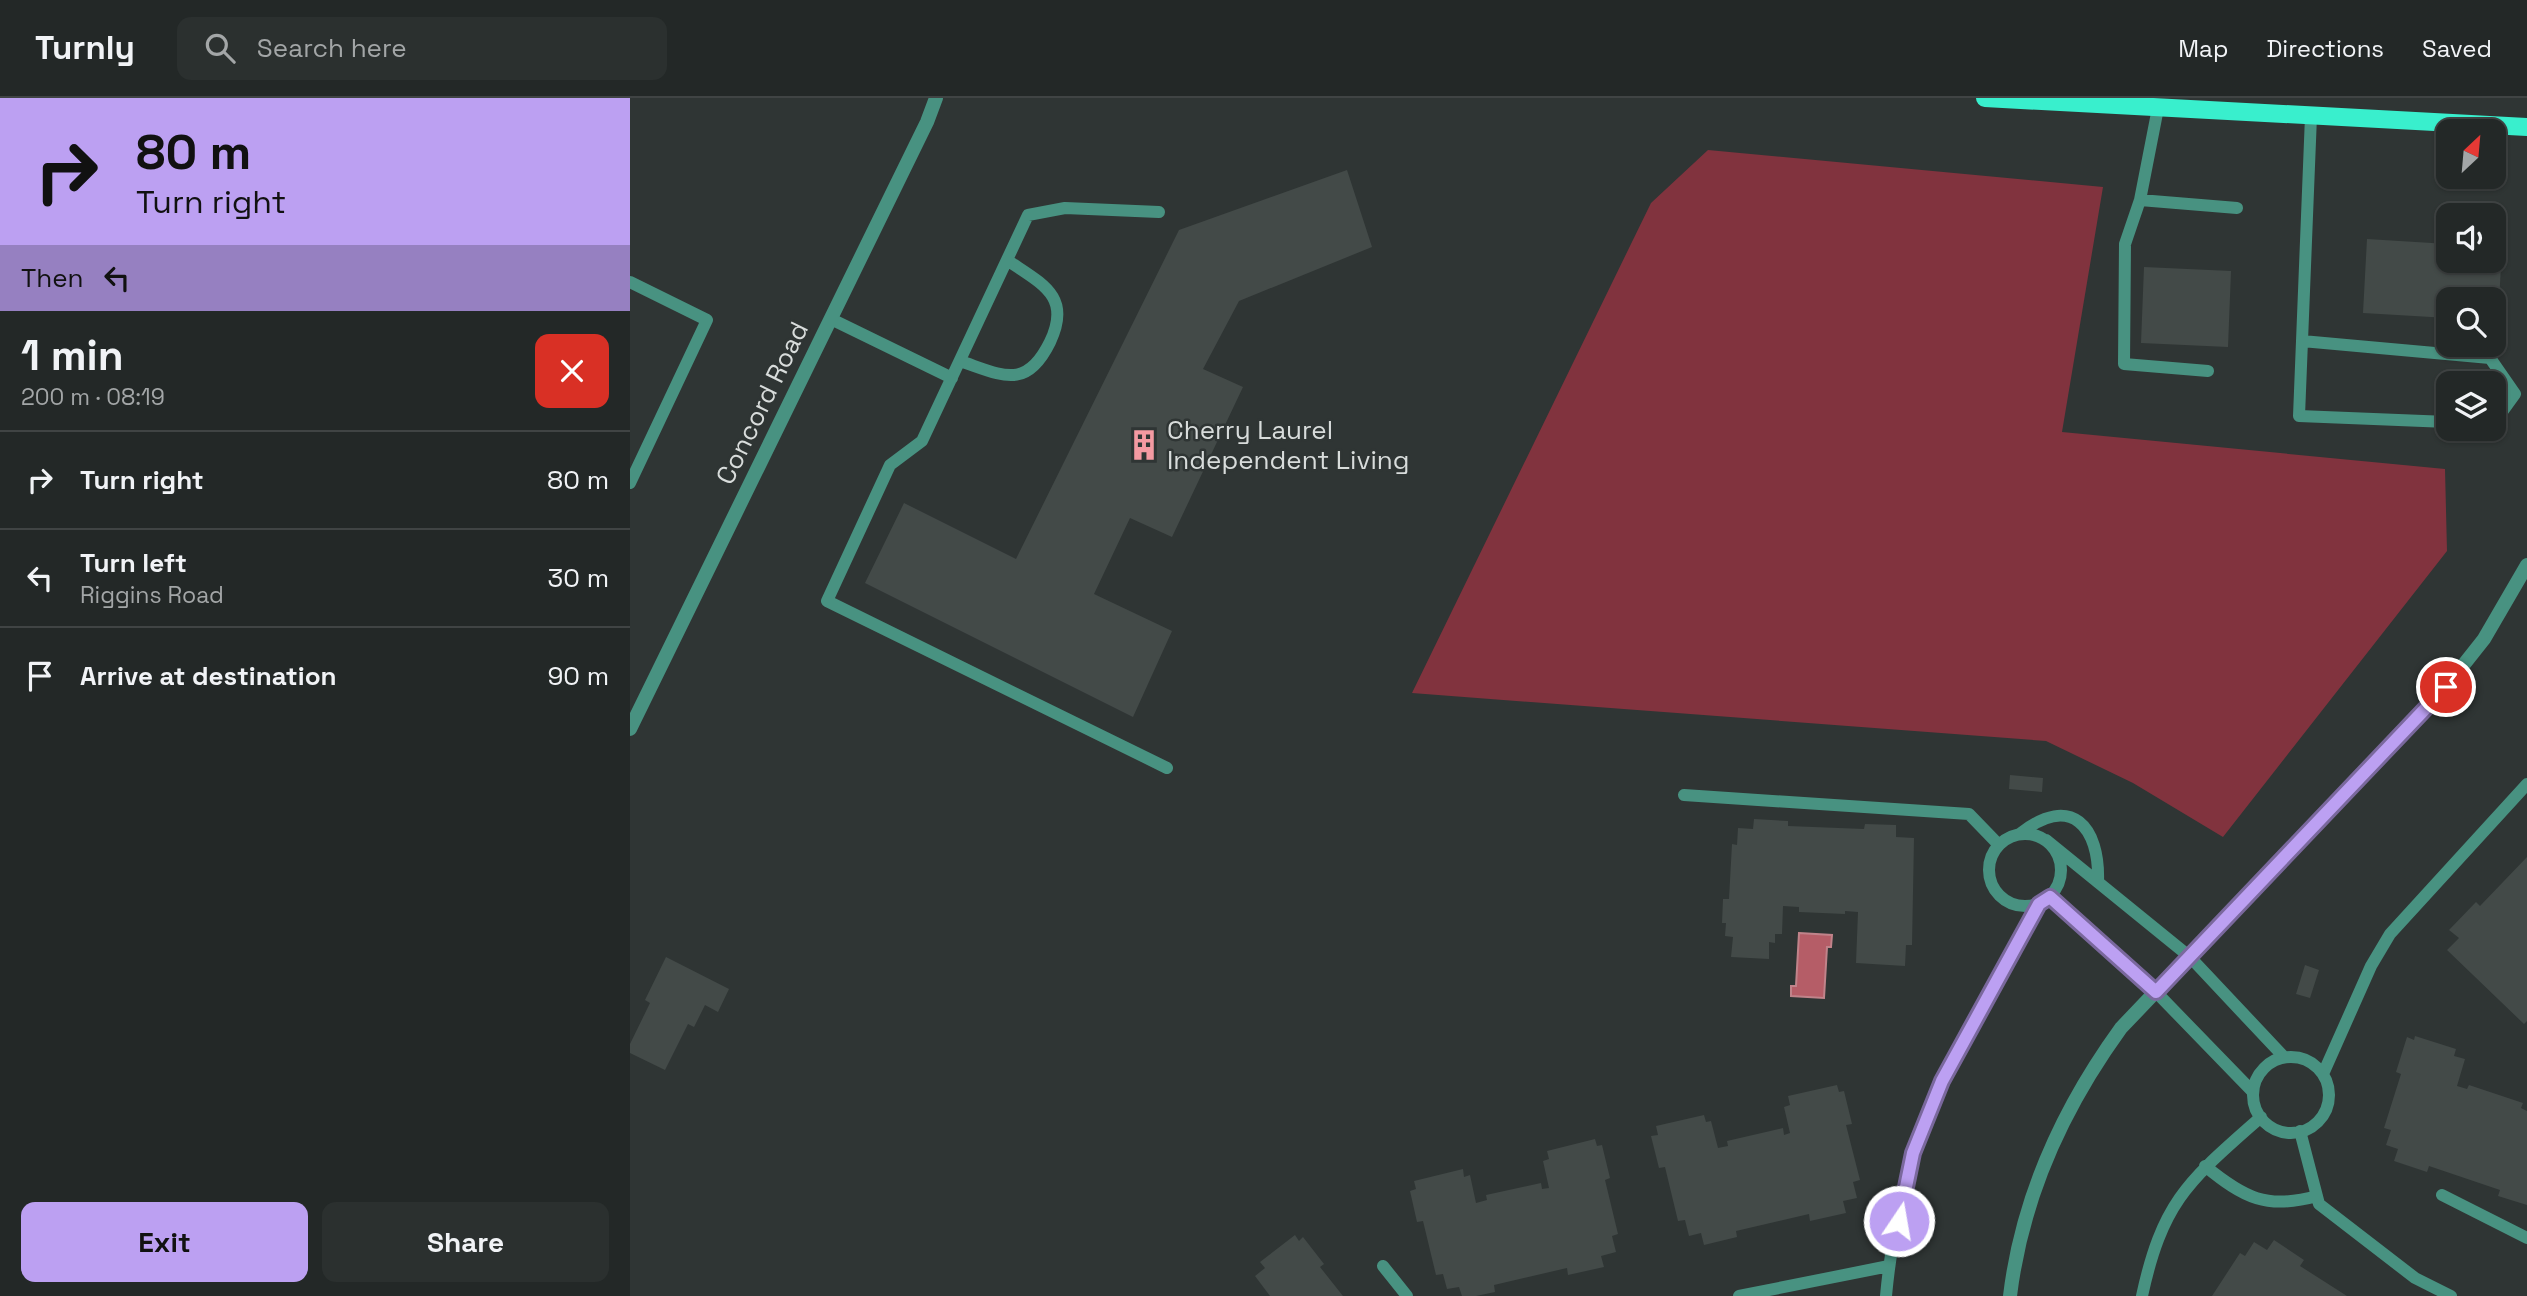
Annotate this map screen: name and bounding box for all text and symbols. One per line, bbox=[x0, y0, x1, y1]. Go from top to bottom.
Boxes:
search box bbox=[177, 17, 667, 80]
text: Turnly bbox=[35, 27, 135, 69]
icon: search bbox=[201, 29, 239, 67]
text: Search here bbox=[257, 31, 407, 65]
text: Map bbox=[2178, 33, 2228, 64]
text: Directions bbox=[2266, 33, 2384, 64]
text: Saved bbox=[2422, 33, 2492, 64]
north arrow bbox=[2436, 119, 2506, 189]
map controls bbox=[2436, 119, 2506, 441]
text: 80 m bbox=[136, 121, 251, 183]
icon: right bbox=[21, 126, 112, 217]
text: Turn right bbox=[136, 182, 286, 222]
button: sound bbox=[2436, 203, 2506, 273]
icon: left bbox=[98, 259, 136, 297]
text: Then bbox=[21, 261, 84, 295]
button: search bbox=[2436, 287, 2506, 357]
street label: Concord Road bbox=[708, 316, 816, 490]
text: 1 min bbox=[21, 329, 124, 382]
button: close bbox=[535, 334, 609, 408]
button: layers bbox=[2436, 371, 2506, 441]
text: 200 m · 08:19 bbox=[21, 382, 165, 412]
place label: Cherry Laurel Independent Living bbox=[1167, 413, 1409, 477]
building icon: Cherry Laurel Independent Living bbox=[1127, 428, 1161, 462]
icon: right bbox=[21, 461, 59, 499]
text: Turn right bbox=[80, 463, 204, 497]
text: 80 m bbox=[547, 463, 609, 497]
text: Turn left bbox=[80, 546, 187, 580]
icon: left bbox=[21, 559, 59, 597]
text: 30 m bbox=[548, 561, 609, 595]
text: Riggins Road bbox=[80, 580, 224, 610]
icon: arrive bbox=[21, 657, 59, 695]
pin bbox=[2416, 657, 2476, 717]
text: Arrive at destination bbox=[80, 659, 337, 693]
text: 90 m bbox=[547, 659, 609, 693]
icon: arrive bbox=[2427, 668, 2465, 706]
position arrow bbox=[1862, 1184, 1936, 1258]
button: Exit bbox=[21, 1202, 308, 1282]
button: Share bbox=[322, 1202, 609, 1282]

